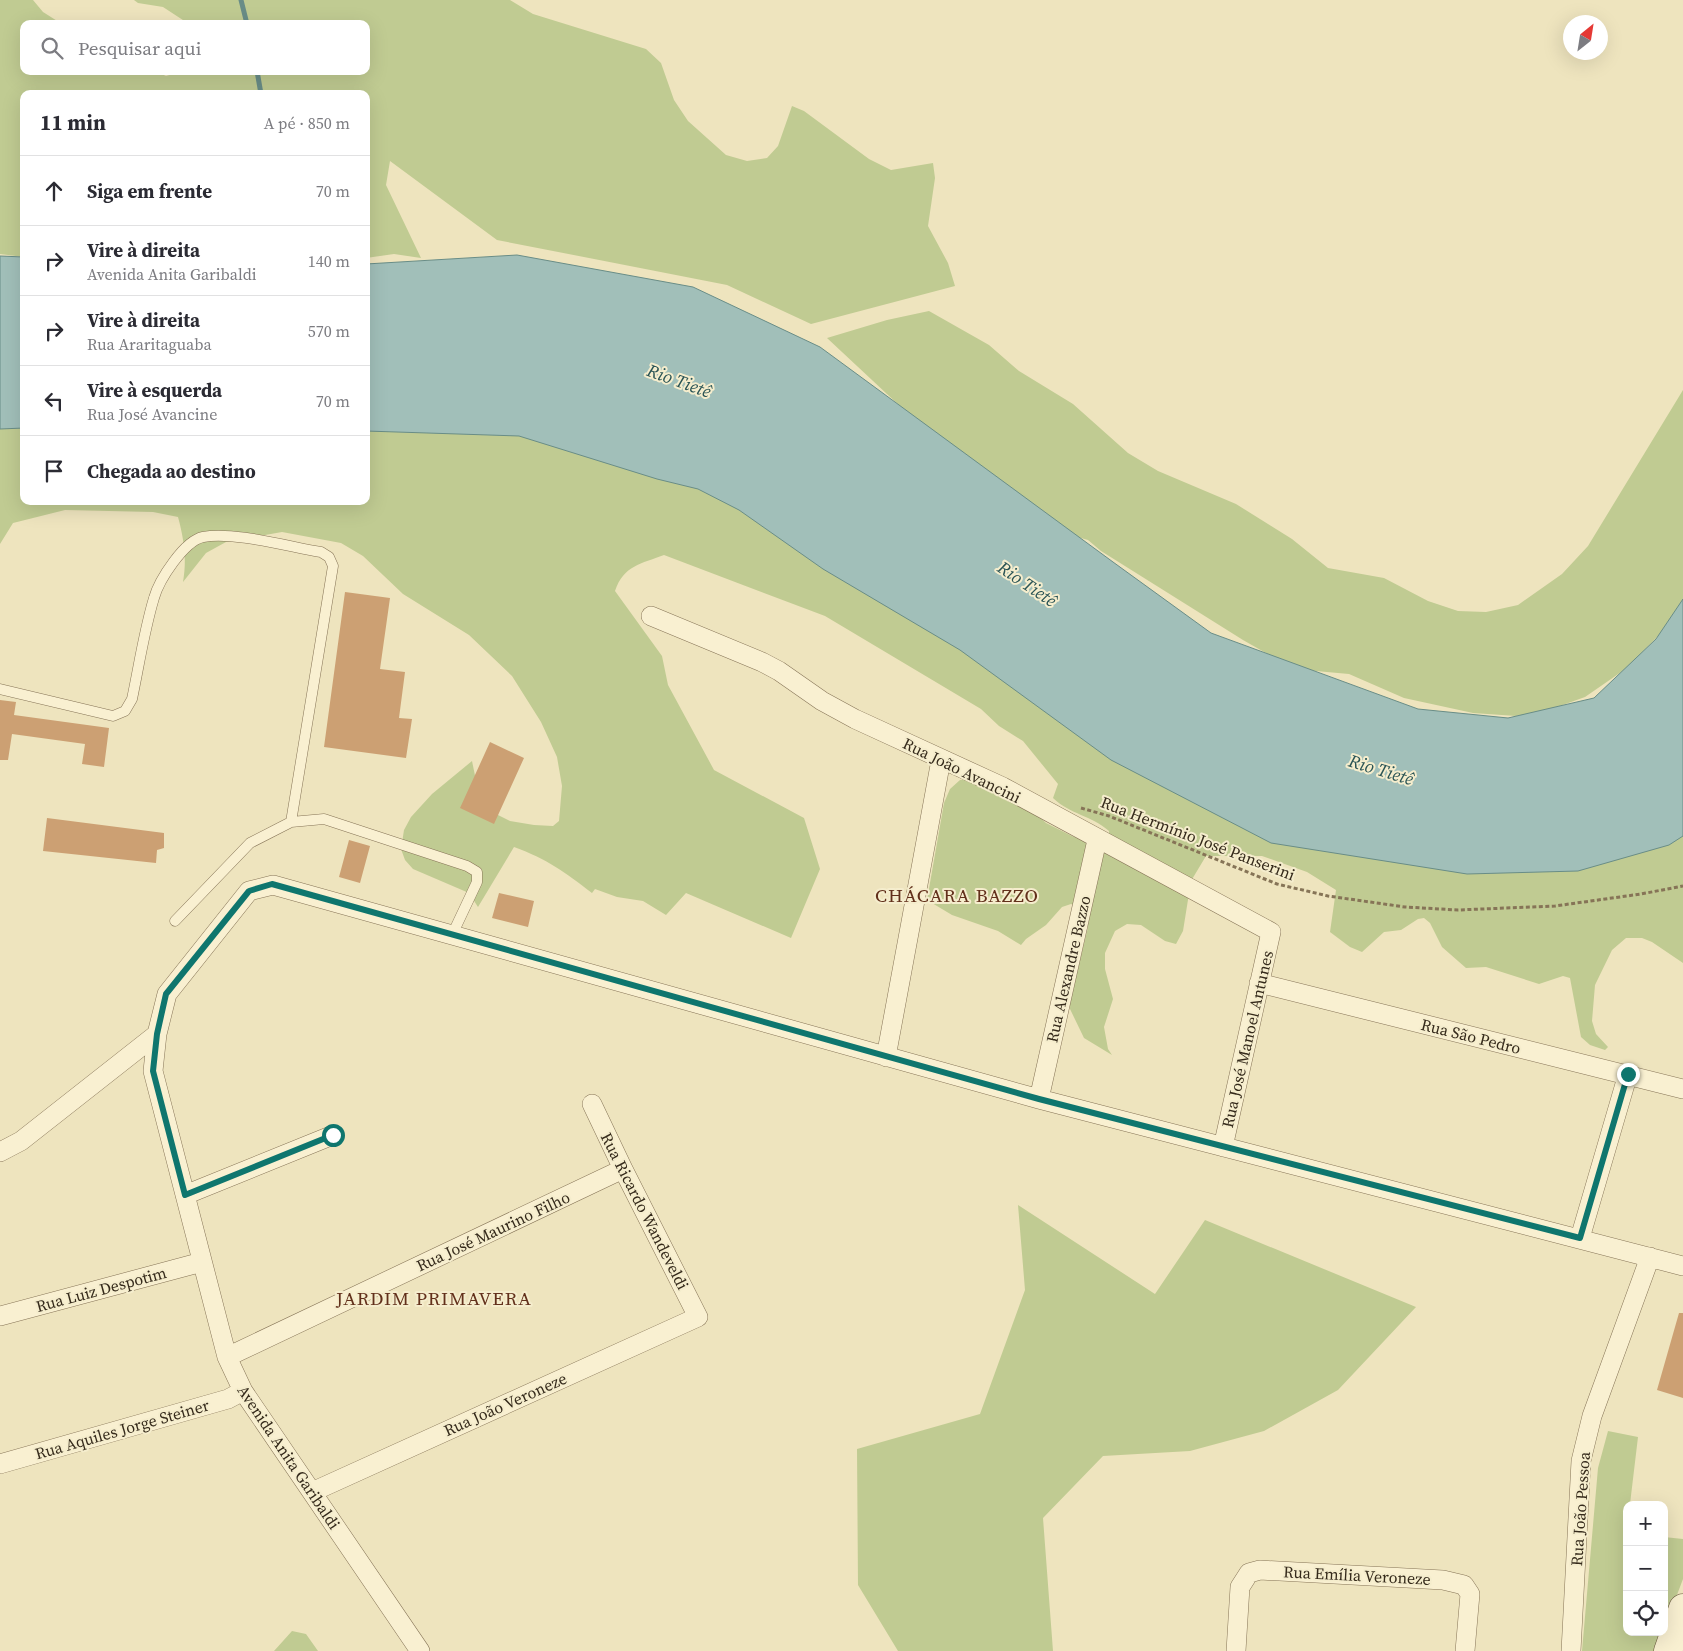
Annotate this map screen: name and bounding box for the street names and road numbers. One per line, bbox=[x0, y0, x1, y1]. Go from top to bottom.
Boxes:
street label: Rua João Avancini bbox=[899, 732, 1025, 808]
street label: Rua Hermínio José Panserini bbox=[1098, 791, 1298, 885]
street label: Rua Alexandre Bazzo bbox=[1040, 893, 1096, 1045]
street label: Rua José Manoel Antunes bbox=[1216, 948, 1278, 1130]
street label: Rua São Pedro bbox=[1419, 1013, 1523, 1059]
street label: Rua Ricardo Wandeveldi bbox=[596, 1129, 694, 1294]
street label: Rua José Maurino Filho bbox=[413, 1186, 574, 1276]
street label: Rua Luiz Despotim bbox=[33, 1261, 169, 1317]
street label: Rua João Veroneze bbox=[440, 1367, 570, 1441]
street label: Avenida Anita Garibaldi bbox=[232, 1381, 346, 1534]
street label: Rua Aquiles Jorge Steiner bbox=[32, 1394, 212, 1464]
street label: Rua João Pessoa bbox=[1565, 1450, 1595, 1567]
street label: Rua Emília Veroneze bbox=[1283, 1560, 1431, 1590]

